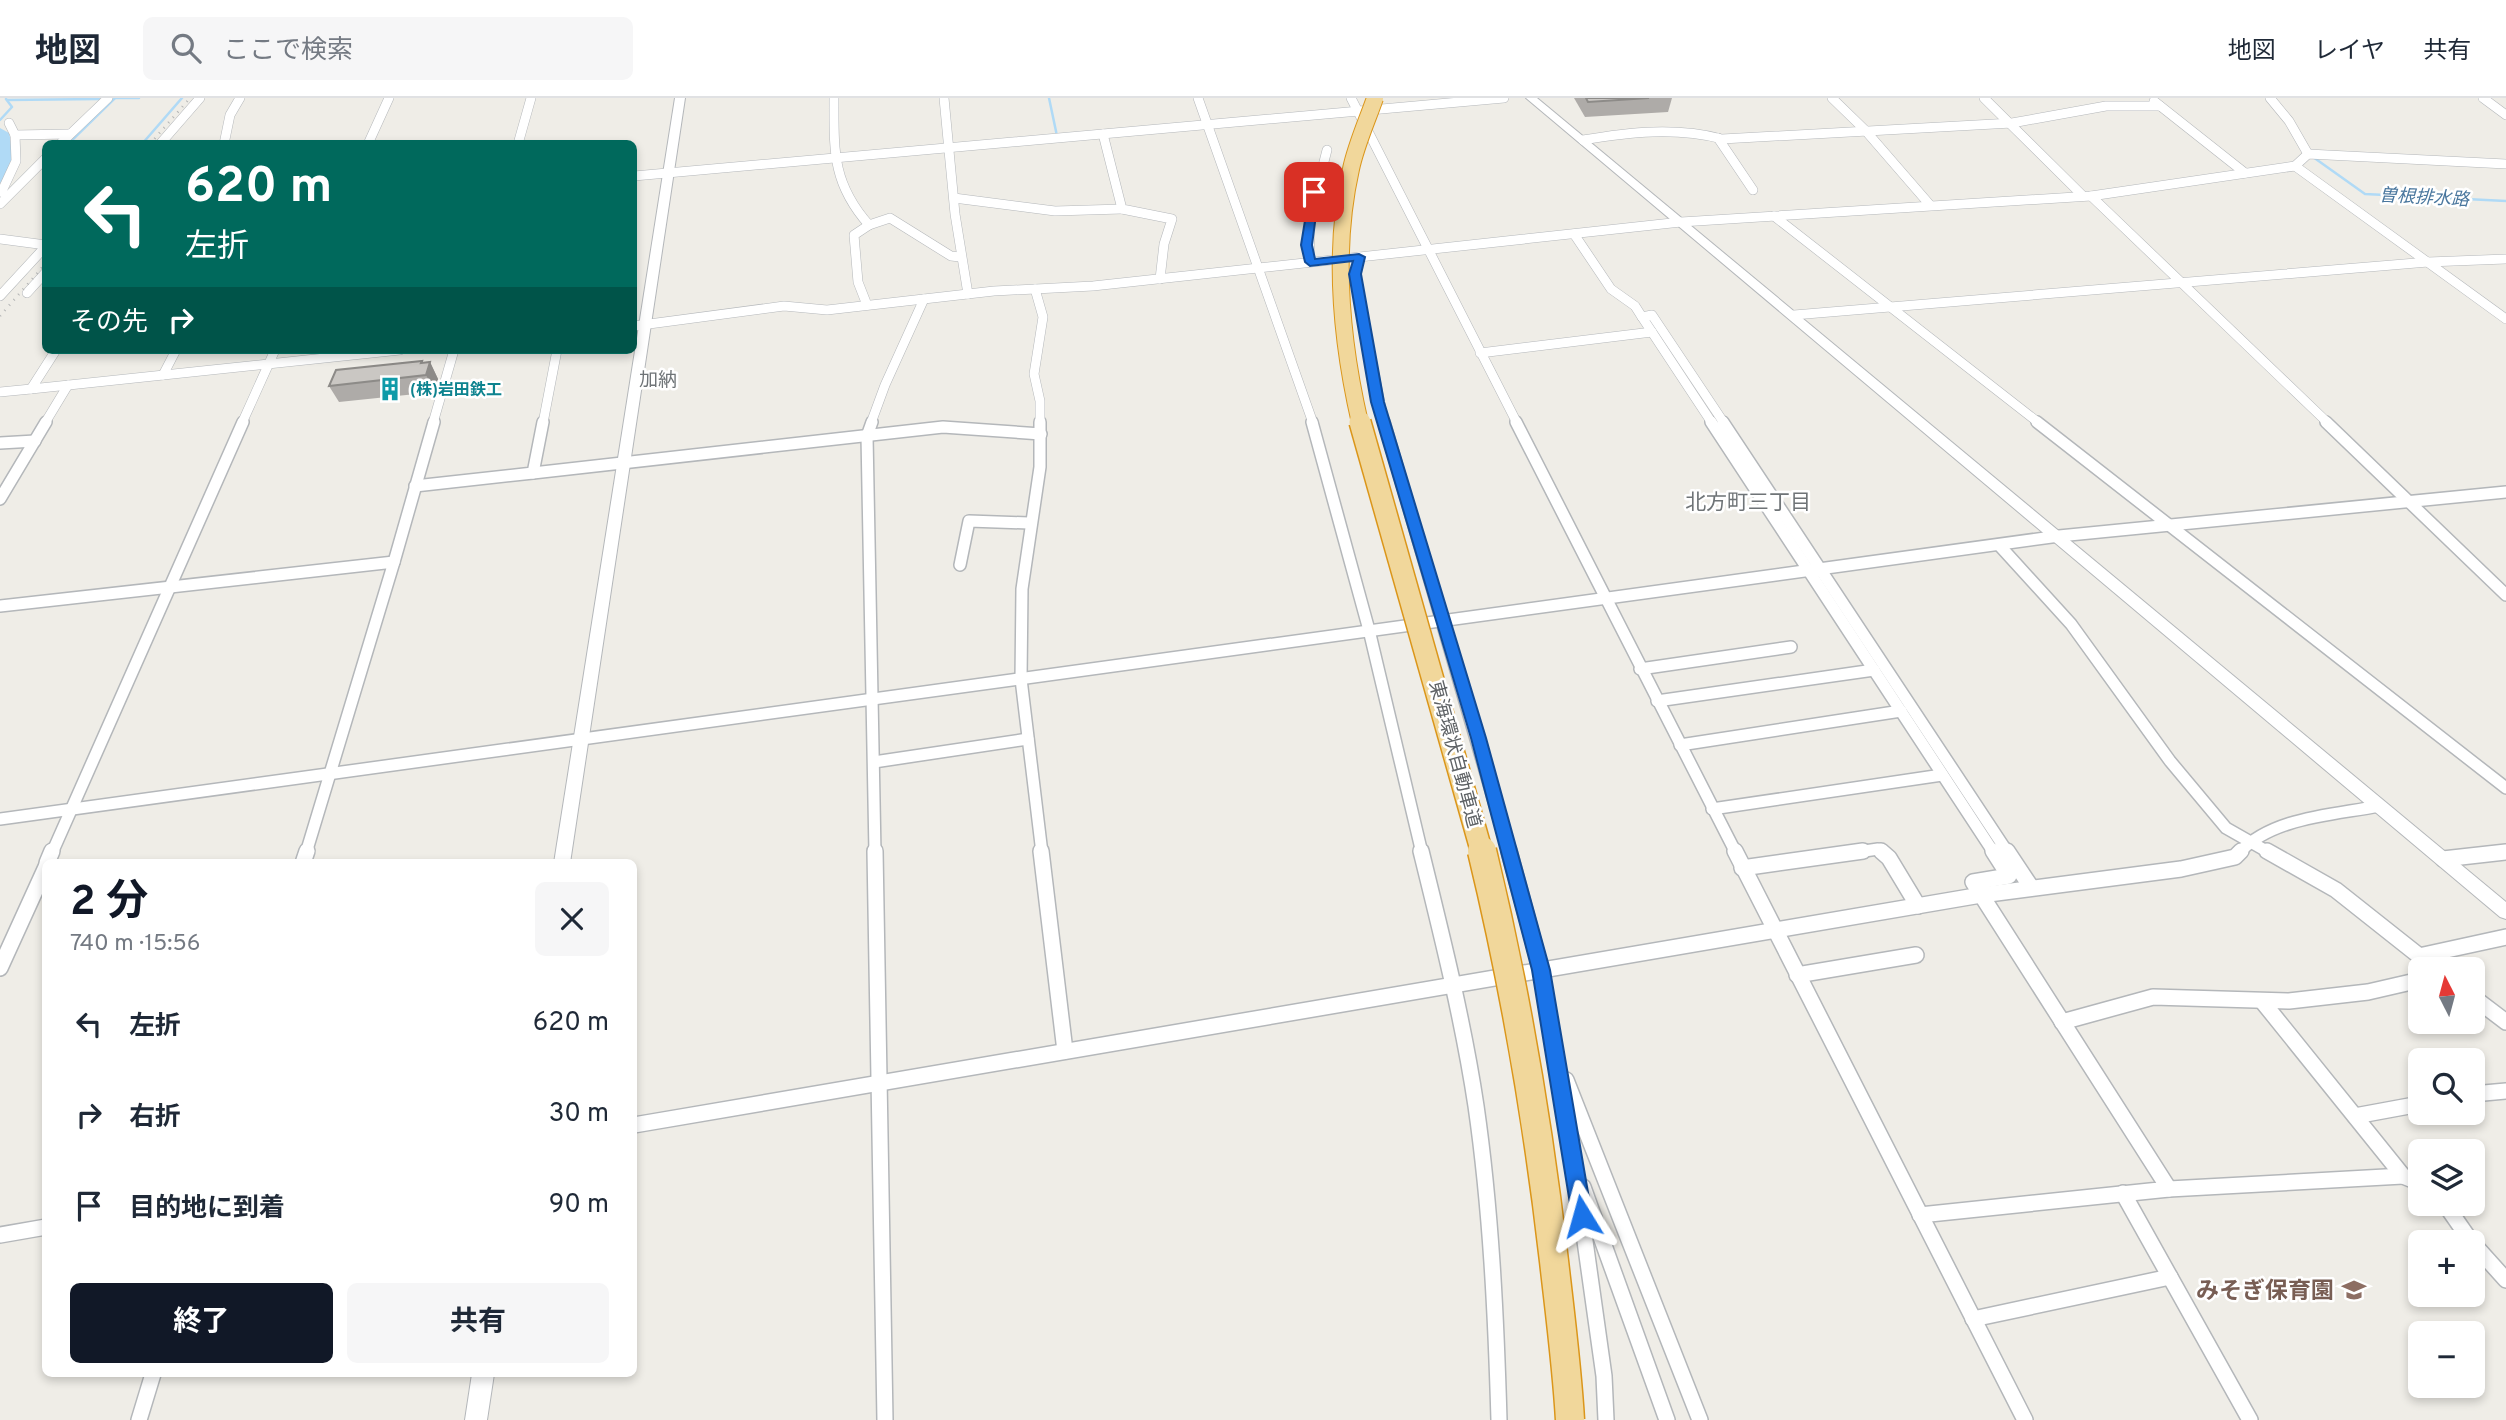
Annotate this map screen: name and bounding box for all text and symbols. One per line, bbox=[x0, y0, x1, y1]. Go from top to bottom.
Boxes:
search box bbox=[143, 17, 633, 80]
icon: search bbox=[167, 29, 205, 67]
text: 地図 bbox=[35, 32, 101, 74]
text: ここで検索 bbox=[223, 35, 353, 68]
text: 地図 bbox=[2228, 37, 2276, 67]
text: レイヤ bbox=[2314, 37, 2385, 67]
text: 共有 bbox=[2423, 37, 2471, 67]
text: 620 m bbox=[185, 158, 332, 220]
pin bbox=[1284, 162, 1344, 222]
icon: left bbox=[70, 168, 161, 259]
icon: arrive bbox=[1295, 173, 1333, 211]
water label: 曽根排水路 bbox=[2378, 185, 2471, 212]
text: 左折 bbox=[185, 228, 249, 268]
icon: right bbox=[162, 301, 200, 339]
text: その先 bbox=[70, 307, 148, 340]
district label: 加納 bbox=[639, 369, 677, 393]
building icon: (株)岩田鉄工 bbox=[376, 375, 404, 403]
place label: (株)岩田鉄工 bbox=[410, 380, 502, 401]
district label: 北方町三丁目 bbox=[1685, 490, 1811, 517]
street label: 東海環状自動車道 bbox=[1423, 678, 1485, 831]
text: 2 分 bbox=[70, 877, 148, 930]
button: close bbox=[535, 882, 609, 956]
text: 740 m · 15:56 bbox=[70, 930, 201, 959]
north arrow bbox=[2408, 957, 2485, 1034]
map controls bbox=[2408, 957, 2485, 1398]
icon: left bbox=[70, 1005, 108, 1043]
text: 620 m bbox=[533, 1007, 609, 1040]
text: 左折 bbox=[129, 1011, 181, 1044]
button: search bbox=[2408, 1048, 2485, 1125]
icon: right bbox=[70, 1096, 108, 1134]
text: 30 m bbox=[549, 1098, 609, 1131]
text: 右折 bbox=[129, 1102, 181, 1135]
button: layers bbox=[2408, 1139, 2485, 1216]
position arrow bbox=[1545, 1179, 1619, 1253]
icon: arrive bbox=[70, 1187, 108, 1225]
text: 90 m bbox=[549, 1189, 609, 1222]
text: 目的地に到着 bbox=[129, 1193, 285, 1226]
button: + bbox=[2408, 1230, 2485, 1307]
school or university icon: みそぎ保育園 bbox=[2340, 1276, 2368, 1304]
place label: みそぎ保育園 bbox=[2196, 1278, 2334, 1307]
button: 終了 bbox=[70, 1283, 333, 1363]
button: 共有 bbox=[347, 1283, 609, 1363]
button: − bbox=[2408, 1321, 2485, 1398]

